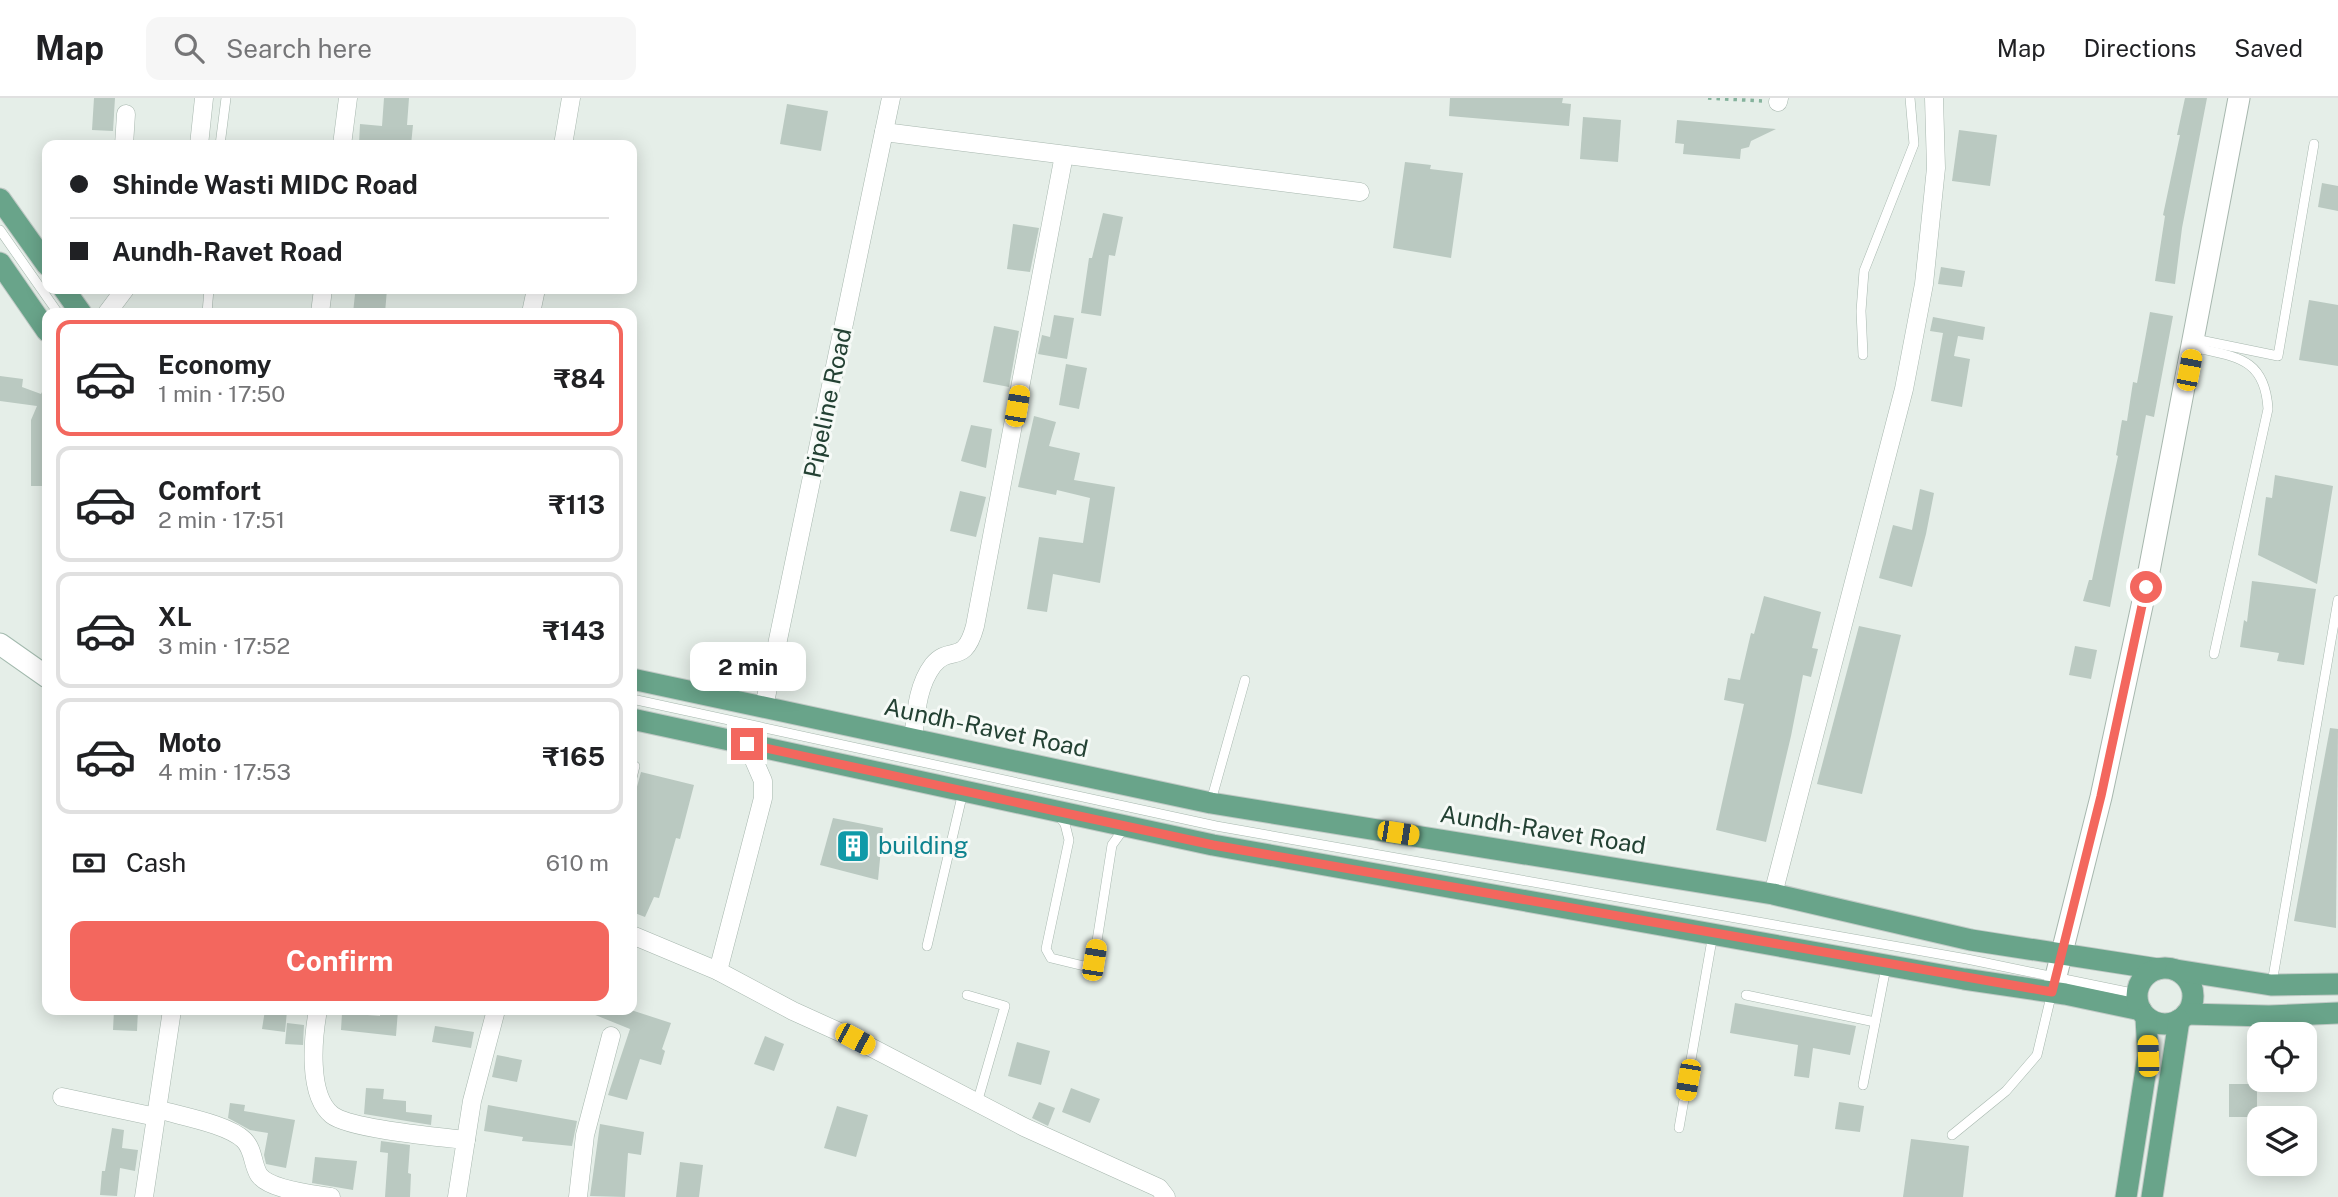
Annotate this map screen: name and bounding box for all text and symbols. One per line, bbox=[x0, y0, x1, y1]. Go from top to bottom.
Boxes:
search box bbox=[146, 17, 636, 80]
text: Map bbox=[35, 29, 104, 67]
icon: search bbox=[170, 29, 208, 67]
text: Search here bbox=[226, 33, 372, 64]
text: Map bbox=[1997, 34, 2046, 62]
text: Directions bbox=[2084, 34, 2196, 62]
text: Saved bbox=[2234, 34, 2303, 62]
text: Shinde Wasti MIDC Road bbox=[112, 169, 418, 200]
text: Aundh-Ravet Road bbox=[112, 236, 343, 267]
street label: Pipeline Road bbox=[797, 325, 857, 480]
icon: car bbox=[74, 347, 137, 410]
car bbox=[2175, 347, 2204, 393]
text: Economy bbox=[158, 349, 271, 380]
text: ₹84 bbox=[554, 363, 605, 394]
text: 1 min · 17:50 bbox=[158, 380, 285, 407]
car bbox=[1004, 383, 1031, 429]
icon: car bbox=[74, 473, 137, 536]
text: Comfort bbox=[158, 475, 261, 506]
text: ₹113 bbox=[549, 489, 605, 520]
text: 2 min · 17:51 bbox=[158, 506, 285, 533]
route start bbox=[2130, 571, 2162, 603]
icon: car bbox=[74, 599, 137, 662]
text: XL bbox=[158, 601, 192, 632]
text: ₹143 bbox=[543, 615, 605, 646]
text: 3 min · 17:52 bbox=[158, 632, 290, 659]
callout: 2 min bbox=[689, 642, 805, 692]
text: 2 min bbox=[718, 653, 778, 680]
street label: Aundh-Ravet Road bbox=[882, 692, 1091, 762]
icon: car bbox=[74, 725, 137, 788]
text: Moto bbox=[158, 727, 221, 758]
route end bbox=[731, 728, 763, 760]
text: ₹165 bbox=[542, 741, 605, 772]
text: 4 min · 17:53 bbox=[158, 758, 291, 785]
street label: Aundh-Ravet Road bbox=[1438, 799, 1648, 859]
car bbox=[1376, 819, 1421, 847]
building icon: building bbox=[834, 827, 872, 865]
place label: building bbox=[878, 831, 969, 859]
icon: cash bbox=[70, 844, 108, 882]
text: Cash bbox=[126, 847, 186, 878]
text: 610 m bbox=[546, 849, 609, 876]
button: Confirm bbox=[70, 921, 609, 1001]
car bbox=[1081, 938, 1108, 982]
car bbox=[832, 1020, 879, 1058]
map controls bbox=[2247, 1022, 2317, 1176]
button: locate bbox=[2247, 1022, 2317, 1092]
car bbox=[2137, 1035, 2160, 1077]
car bbox=[1675, 1057, 1702, 1103]
button: layers bbox=[2247, 1106, 2317, 1176]

